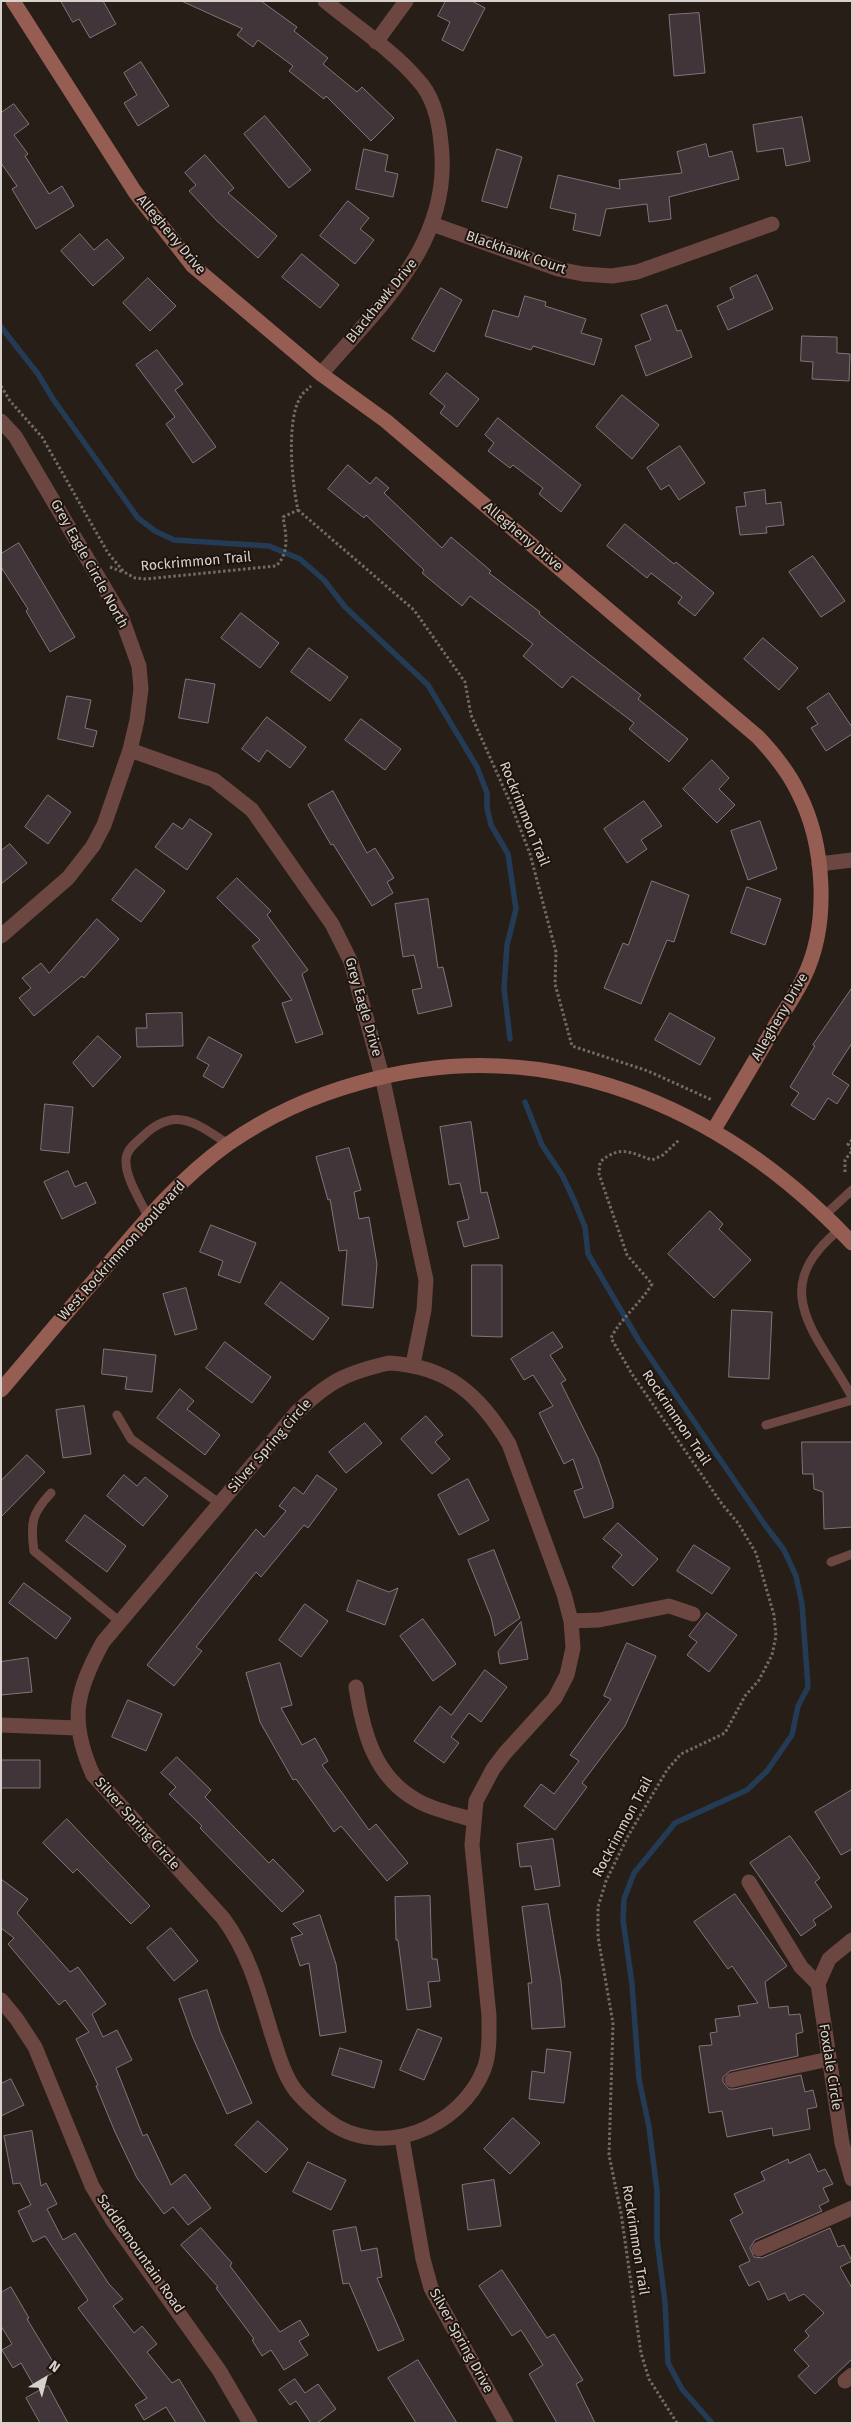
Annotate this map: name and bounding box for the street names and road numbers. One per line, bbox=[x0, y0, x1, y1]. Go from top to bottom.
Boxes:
street label: Allegheny Drive bbox=[133, 192, 209, 278]
street label: Blackhawk Court bbox=[464, 228, 568, 278]
street label: Blackhawk Drive bbox=[343, 255, 421, 347]
street label: Grey Eagle Circle North bbox=[47, 497, 131, 631]
street label: Allegheny Drive bbox=[480, 499, 566, 575]
street label: Rockrimmon Trail bbox=[140, 549, 252, 575]
street label: Rockrimmon Trail bbox=[495, 759, 553, 869]
street label: Grey Eagle Drive bbox=[341, 956, 385, 1058]
street label: Allegheny Drive bbox=[748, 970, 812, 1064]
street label: West Rockrimmon Boulevard bbox=[55, 1178, 189, 1324]
street label: Rockrimmon Trail bbox=[638, 1367, 714, 1469]
street label: Silver Spring Circle bbox=[225, 1396, 315, 1496]
street label: Silver Spring Circle bbox=[91, 1774, 183, 1874]
street label: Rockrimmon Trail bbox=[589, 1774, 657, 1880]
street label: Foxdale Circle bbox=[815, 2023, 845, 2111]
street label: Rockrimmon Trail bbox=[618, 2184, 652, 2296]
street label: Saddlemountain Road bbox=[93, 2191, 187, 2317]
street label: Silver Spring Drive bbox=[425, 2286, 497, 2396]

